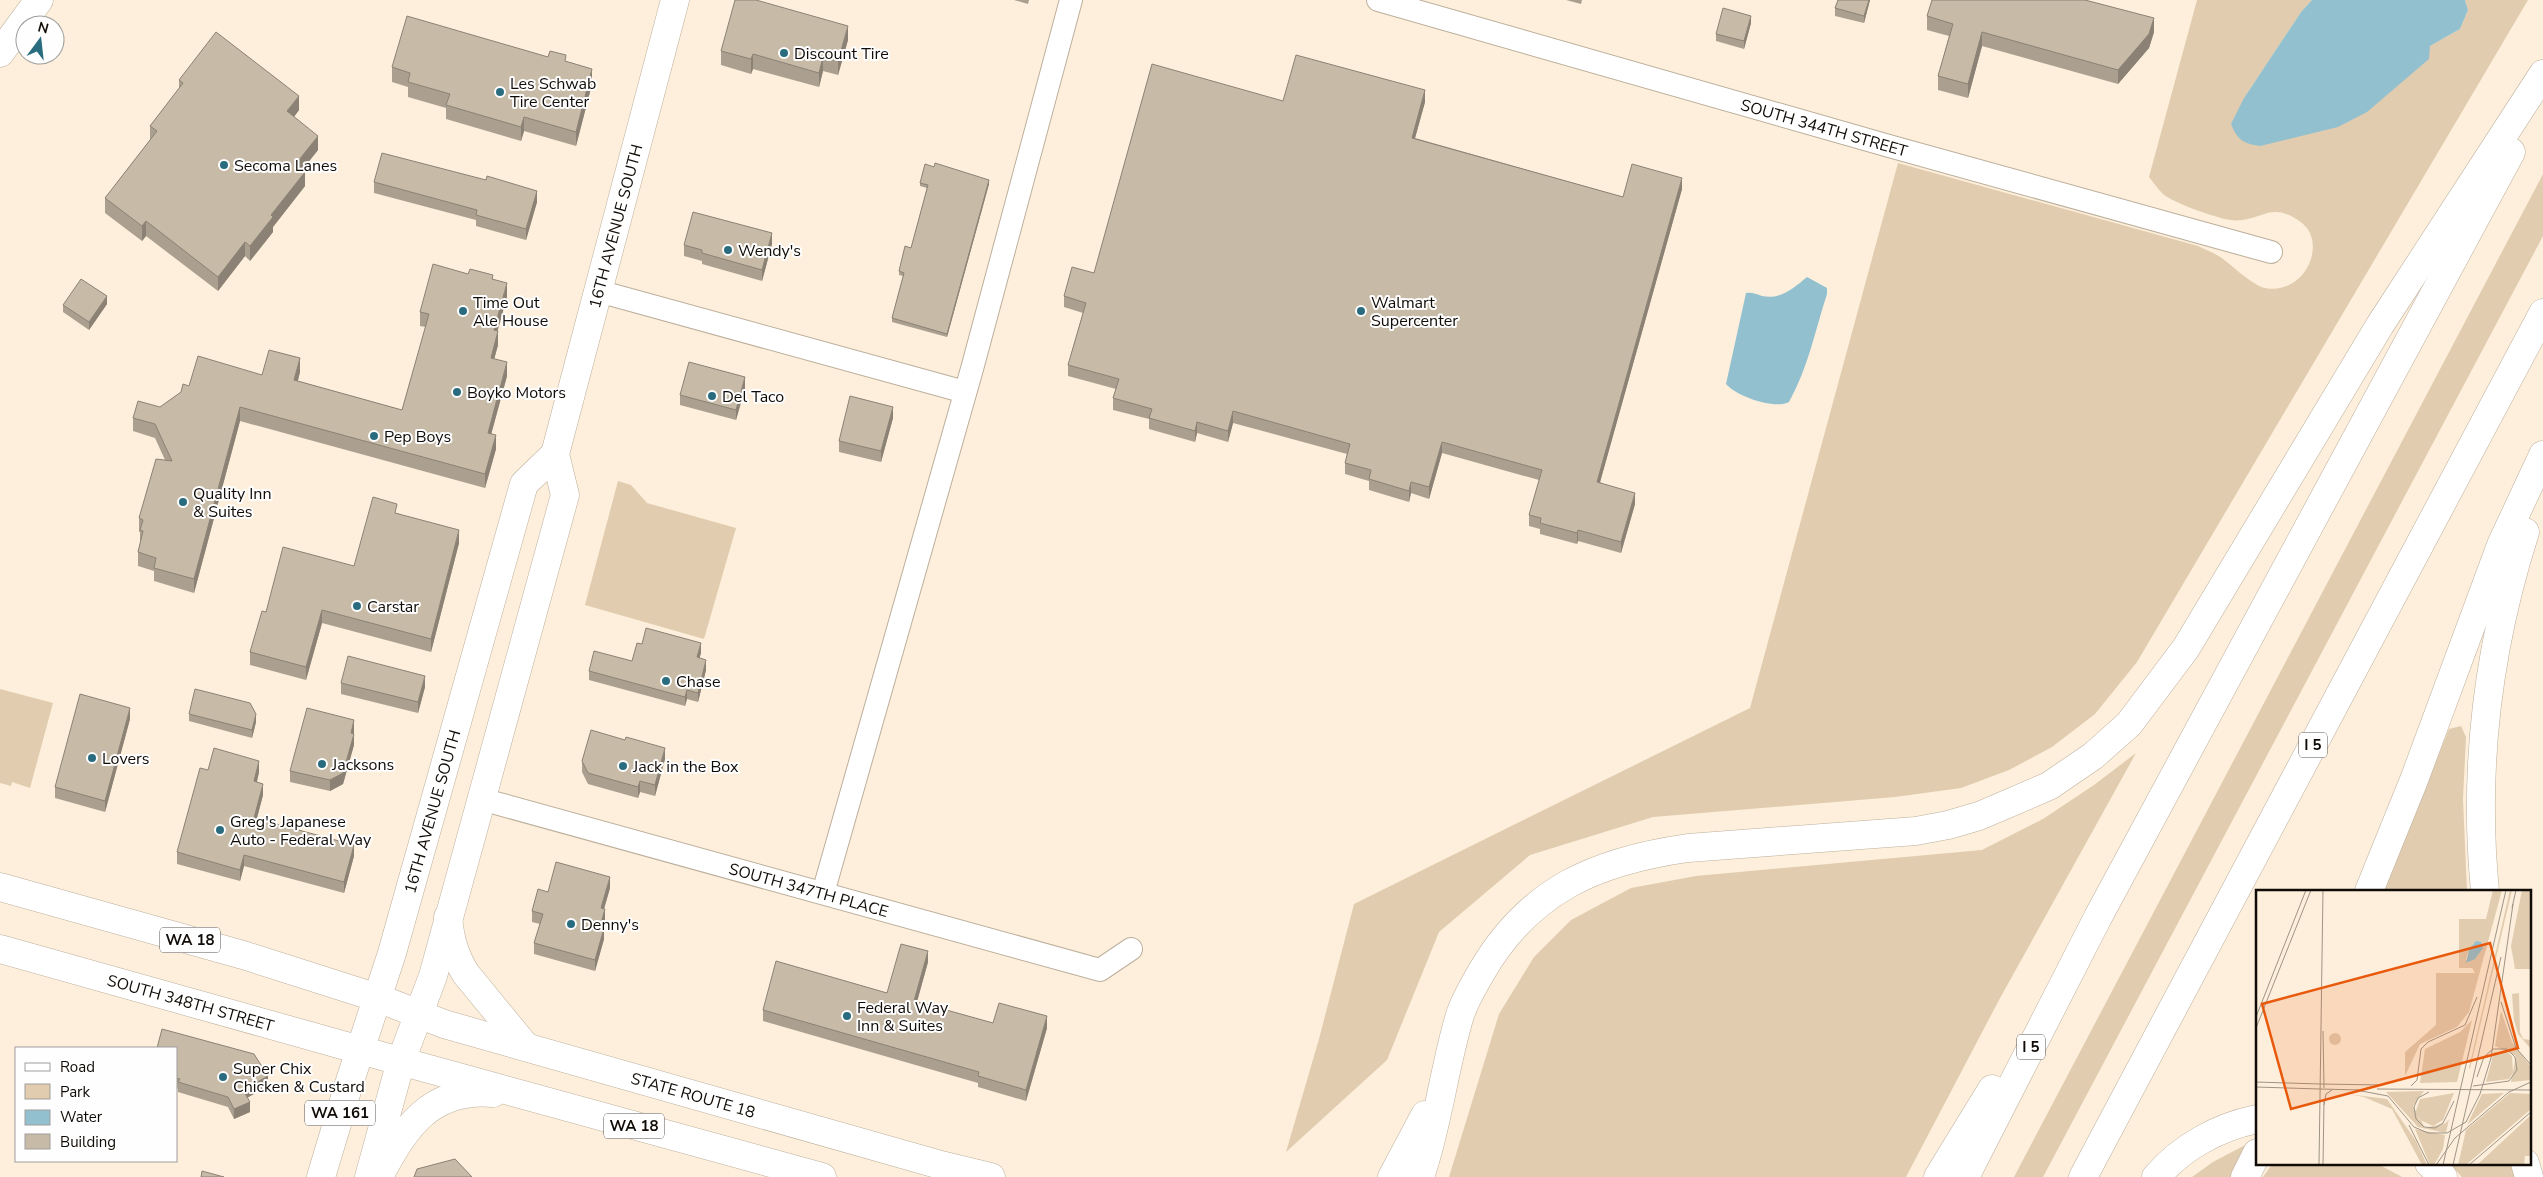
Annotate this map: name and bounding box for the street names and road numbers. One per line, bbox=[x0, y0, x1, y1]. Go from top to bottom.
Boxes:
street label: SOUTH 344TH STREET bbox=[1738, 94, 1910, 163]
street label: 16TH AVENUE SOUTH bbox=[584, 142, 648, 311]
street label: 16TH AVENUE SOUTH bbox=[399, 728, 466, 896]
road number: I 5 bbox=[2299, 732, 2327, 758]
street label: SOUTH 347TH PLACE bbox=[726, 858, 891, 923]
road number: WA 18 bbox=[160, 928, 220, 952]
street label: SOUTH 348TH STREET bbox=[104, 970, 277, 1037]
road number: I 5 bbox=[2017, 1034, 2045, 1060]
street label: STATE ROUTE 18 bbox=[628, 1068, 758, 1124]
road number: WA 161 bbox=[305, 1100, 375, 1126]
road number: WA 18 bbox=[604, 1114, 664, 1138]

